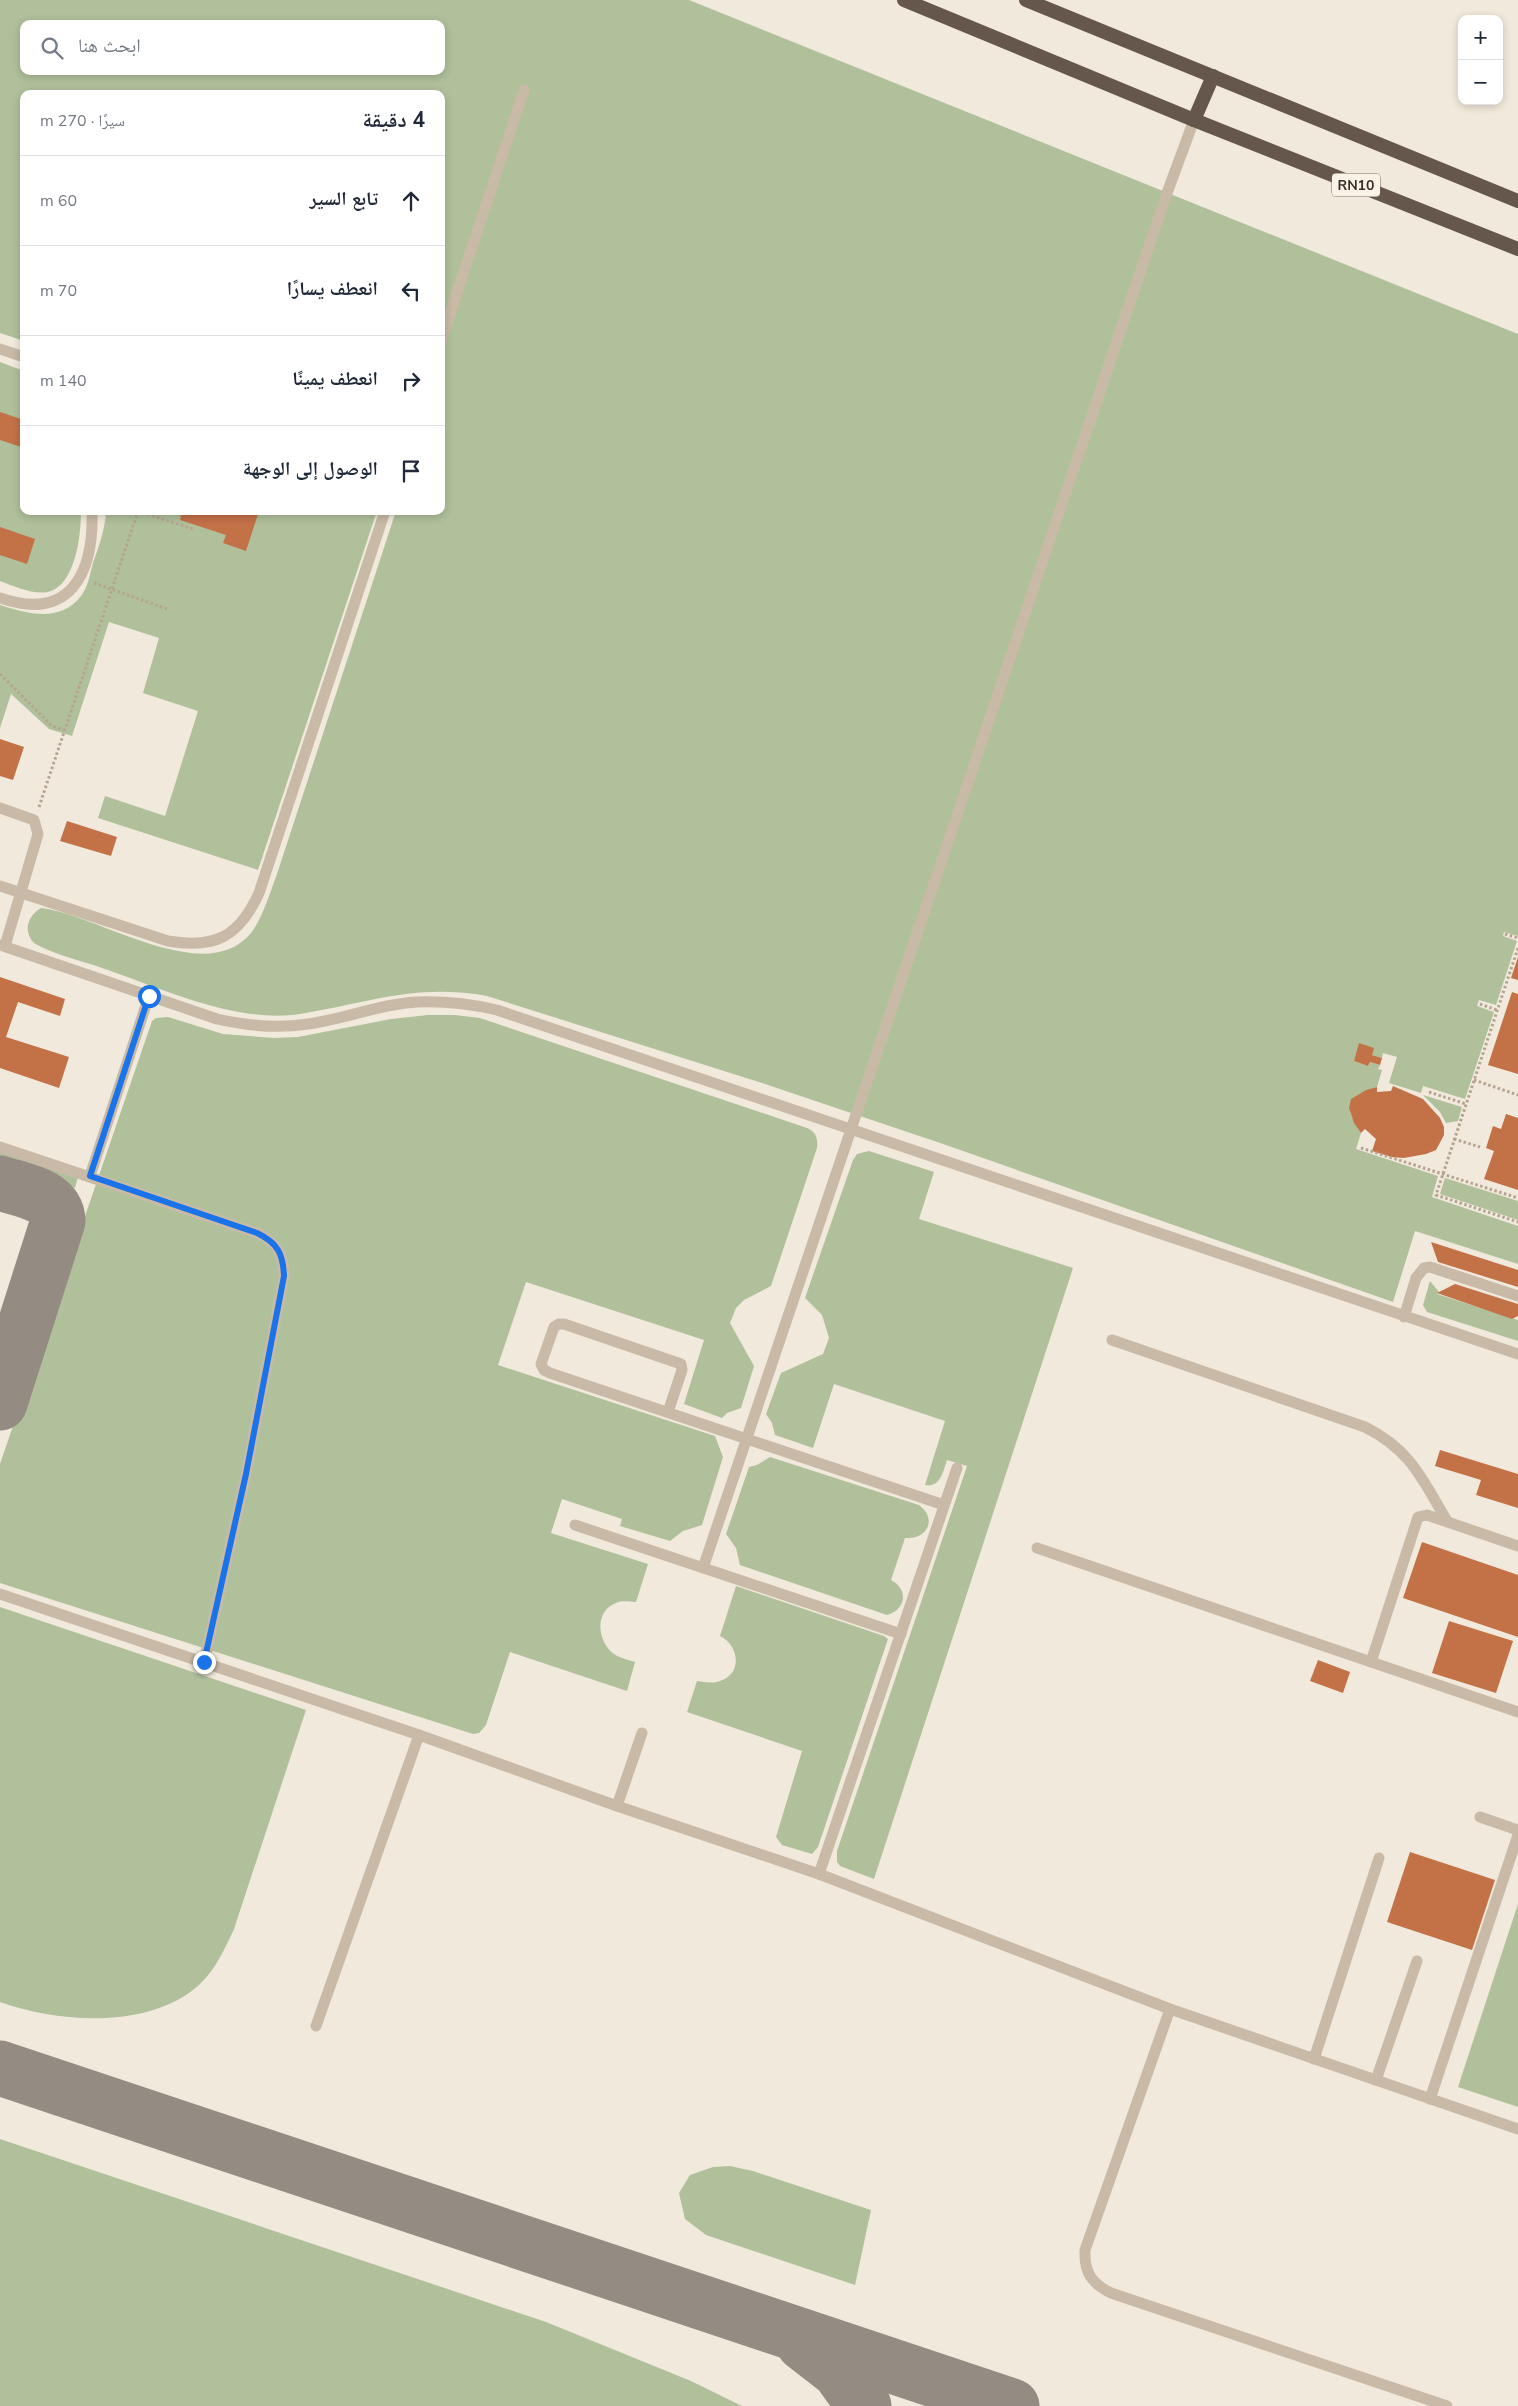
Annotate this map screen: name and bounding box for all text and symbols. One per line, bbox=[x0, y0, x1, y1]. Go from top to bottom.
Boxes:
map controls bbox=[1458, 15, 1503, 105]
button: + bbox=[1458, 15, 1503, 60]
search box bbox=[20, 20, 445, 75]
text: ابحث هنا bbox=[78, 33, 141, 59]
icon: search bbox=[38, 34, 66, 62]
button: − bbox=[1458, 60, 1503, 105]
text: 4 دقيقة bbox=[363, 106, 425, 134]
text: سيرًا · 270 m bbox=[40, 110, 125, 132]
road number: RN10 bbox=[1332, 174, 1380, 196]
text: تابع السير bbox=[309, 186, 378, 212]
icon: ahead bbox=[397, 187, 425, 215]
text: 60 m bbox=[40, 190, 77, 212]
text: انعطف يسارًا bbox=[287, 276, 378, 302]
icon: left bbox=[397, 277, 425, 305]
text: 70 m bbox=[40, 280, 77, 302]
text: انعطف يمينًا bbox=[292, 366, 378, 392]
icon: right bbox=[397, 367, 425, 395]
text: 140 m bbox=[40, 370, 87, 392]
text: الوصول إلى الوجهة bbox=[243, 456, 378, 482]
icon: arrive bbox=[397, 457, 425, 485]
route start bbox=[138, 985, 161, 1008]
route end bbox=[193, 1651, 216, 1674]

